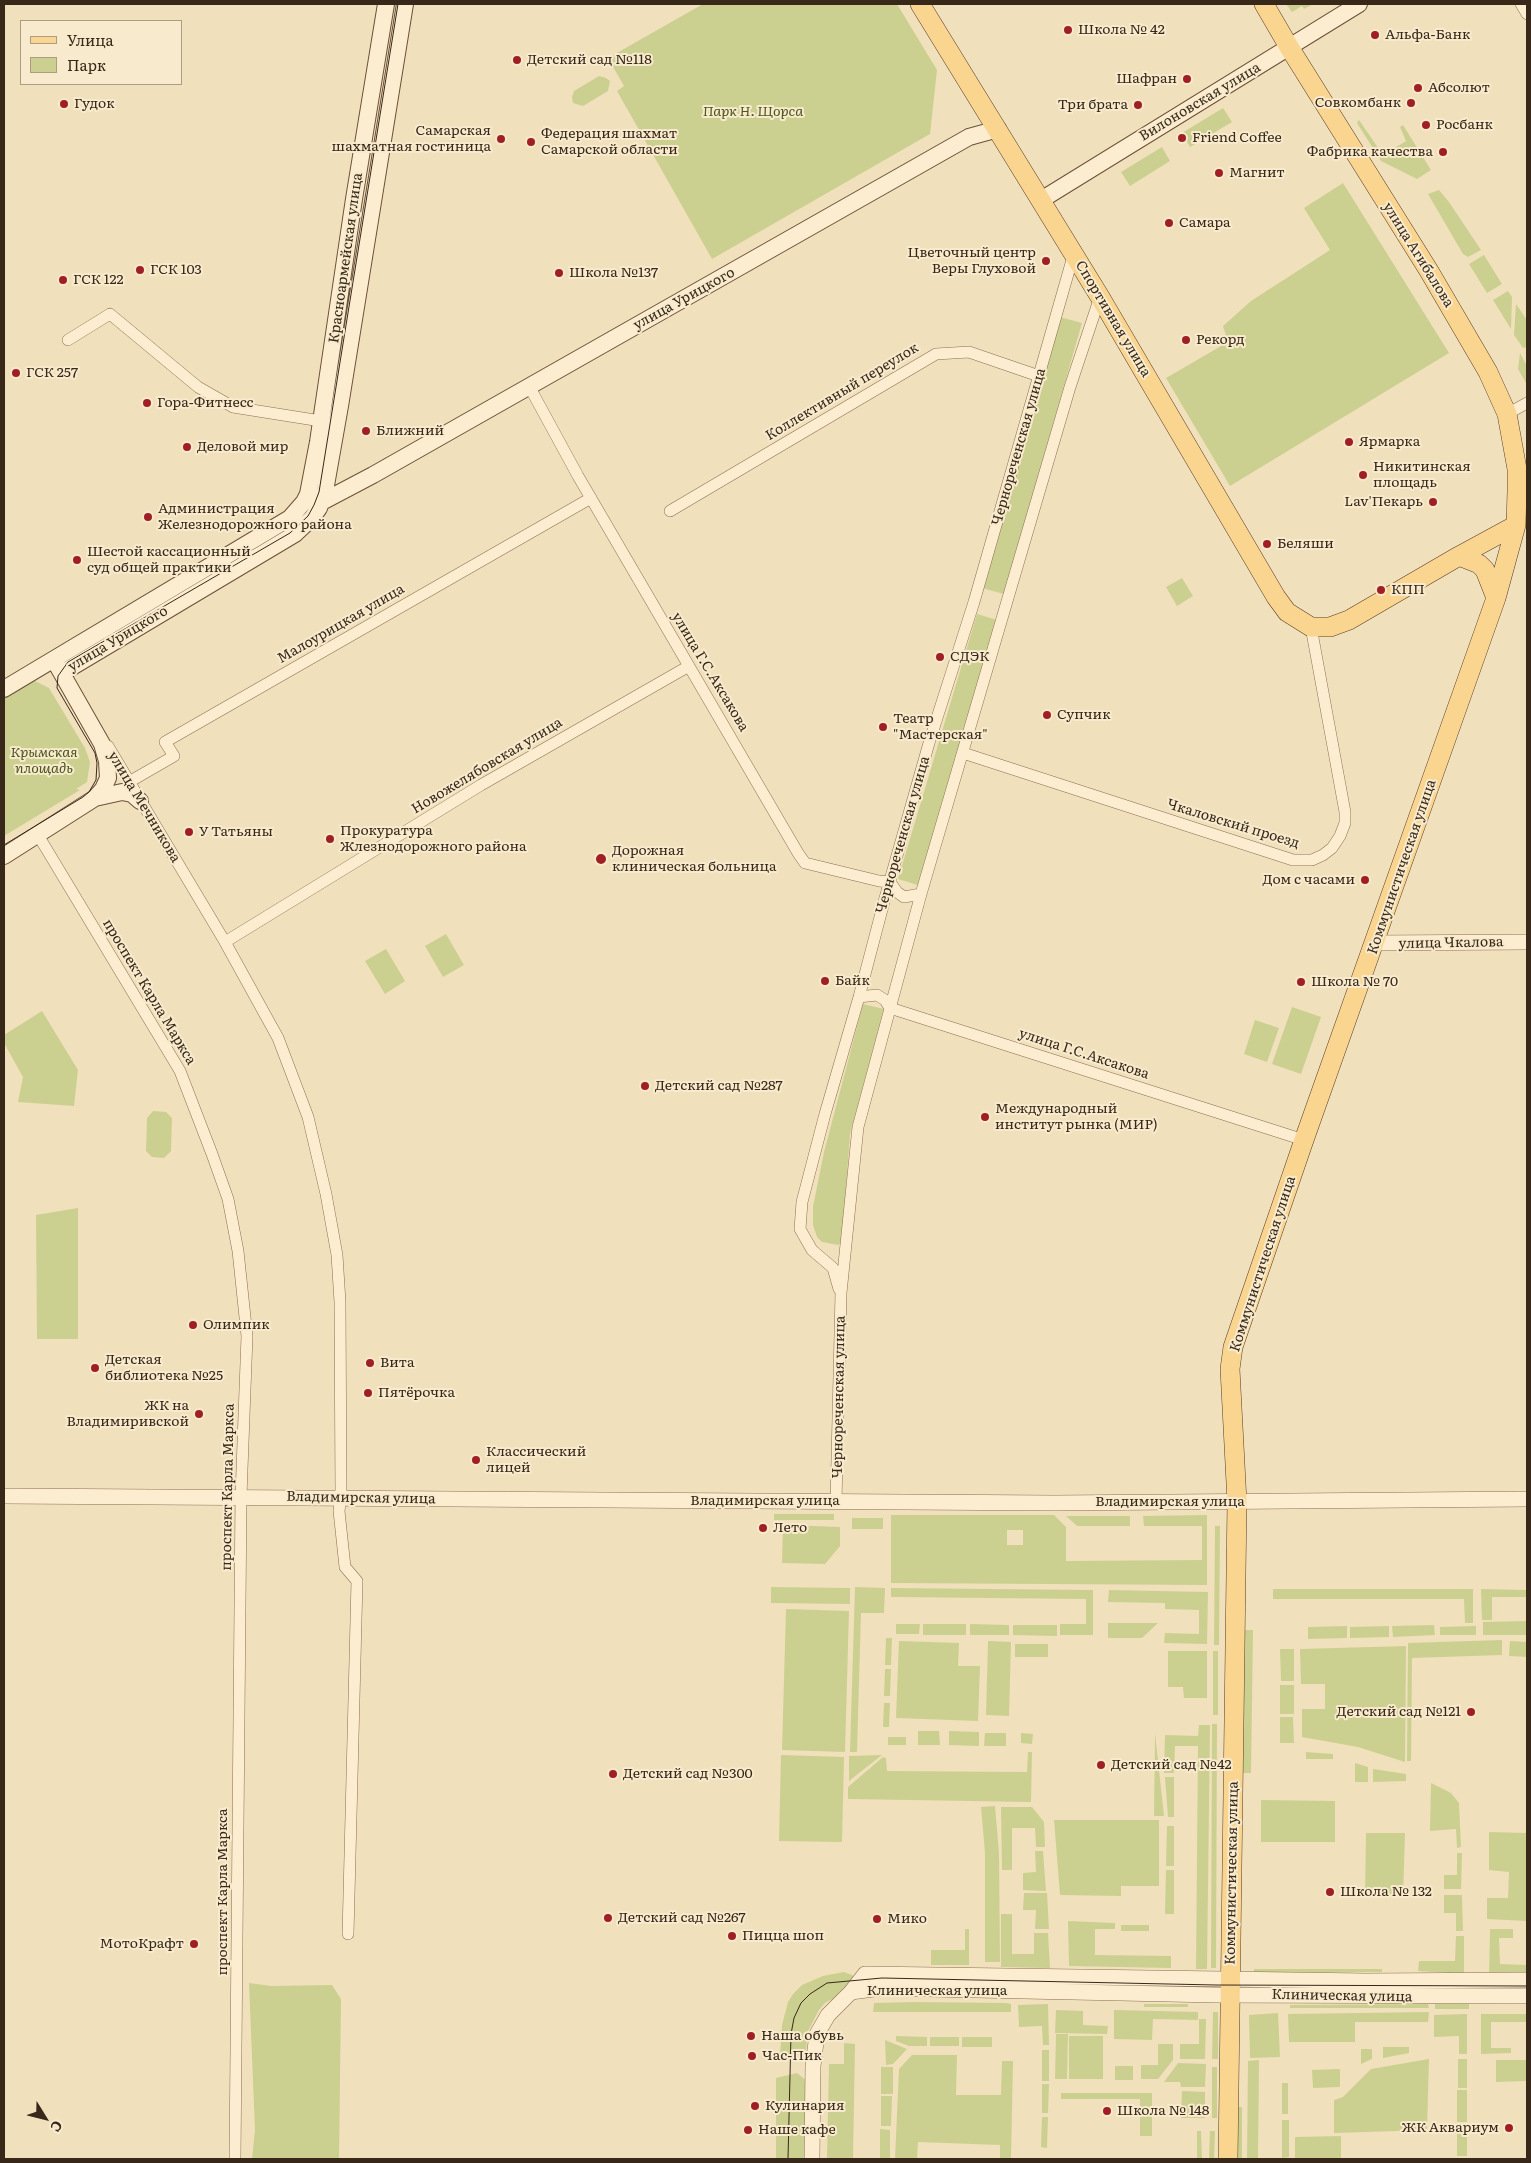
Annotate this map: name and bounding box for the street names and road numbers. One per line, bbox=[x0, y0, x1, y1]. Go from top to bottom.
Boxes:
street label: Вилоновская улица bbox=[1136, 59, 1264, 145]
street label: Красноармейская улица bbox=[326, 172, 366, 344]
street label: улица Агибалова bbox=[1379, 199, 1457, 311]
street label: Спортивная улица bbox=[1072, 258, 1154, 380]
street label: улица Урицкого bbox=[630, 264, 738, 334]
street label: Коллективный переулок bbox=[763, 340, 921, 444]
street label: Чернореченская улица bbox=[988, 366, 1050, 528]
street label: Малоурицкая улица bbox=[274, 581, 408, 667]
street label: улица Урицкого bbox=[65, 603, 171, 675]
street label: улица Г.С.Аксакова bbox=[668, 609, 752, 735]
street label: Новожелябовская улица bbox=[408, 714, 566, 818]
street label: улица Мечникова bbox=[104, 748, 184, 866]
street label: Чернореченская улица bbox=[872, 754, 934, 916]
street label: Коммунистическая улица bbox=[1364, 777, 1440, 957]
street label: Чкаловский проезд bbox=[1165, 796, 1301, 852]
street label: проспект Карла Маркса bbox=[99, 916, 199, 1068]
street label: улица Чкалова bbox=[1398, 934, 1504, 952]
street label: улица Г.С.Аксакова bbox=[1017, 1025, 1151, 1083]
street label: Коммунистическая улица bbox=[1227, 1174, 1299, 1354]
street label: Чернореченская улица bbox=[829, 1315, 849, 1479]
street label: проспект Карла Маркса bbox=[218, 1403, 238, 1571]
street label: Владимирская улица bbox=[286, 1488, 436, 1508]
street label: Владимирская улица bbox=[690, 1493, 840, 1509]
street label: Владимирская улица bbox=[1095, 1494, 1245, 1510]
street label: Коммунистическая улица bbox=[1222, 1781, 1242, 1965]
street label: проспект Карла Маркса bbox=[215, 1808, 231, 1976]
street label: Клиническая улица bbox=[867, 1983, 1007, 1999]
street label: Клиническая улица bbox=[1272, 1986, 1412, 2006]

